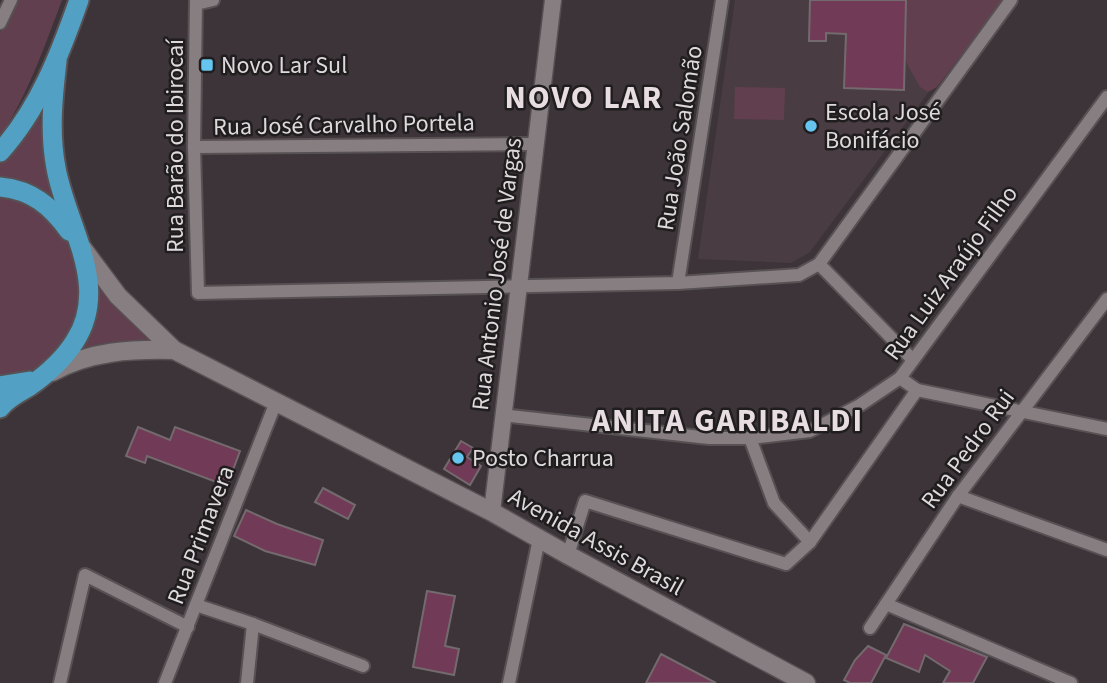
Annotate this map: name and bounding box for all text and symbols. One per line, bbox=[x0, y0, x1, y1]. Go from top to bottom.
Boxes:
street label: Rua Barão do Ibirocaí bbox=[158, 38, 193, 253]
street label: Rua João Salomão bbox=[648, 43, 712, 233]
place label: Novo Lar Sul bbox=[221, 48, 347, 83]
marker: Novo Lar Sul bbox=[199, 57, 215, 73]
district label: NOVO LAR bbox=[505, 75, 663, 121]
place label: Escola José Bonifácio bbox=[825, 95, 941, 158]
street label: Rua José Carvalho Portela bbox=[213, 105, 475, 145]
marker: Escola José Bonifácio bbox=[803, 118, 819, 134]
street label: Rua Antonio José de Vargas bbox=[463, 136, 531, 412]
street label: Rua Luiz Araújo Filho bbox=[876, 178, 1026, 368]
street label: Rua Pedro Rui bbox=[913, 382, 1023, 516]
district label: ANITA GARIBALDI bbox=[591, 398, 864, 444]
place label: Posto Charrua bbox=[472, 441, 614, 476]
marker: Posto Charrua bbox=[450, 450, 466, 466]
street label: Rua Primavera bbox=[158, 460, 244, 610]
street label: Avenida Assis Brasil bbox=[502, 479, 690, 605]

